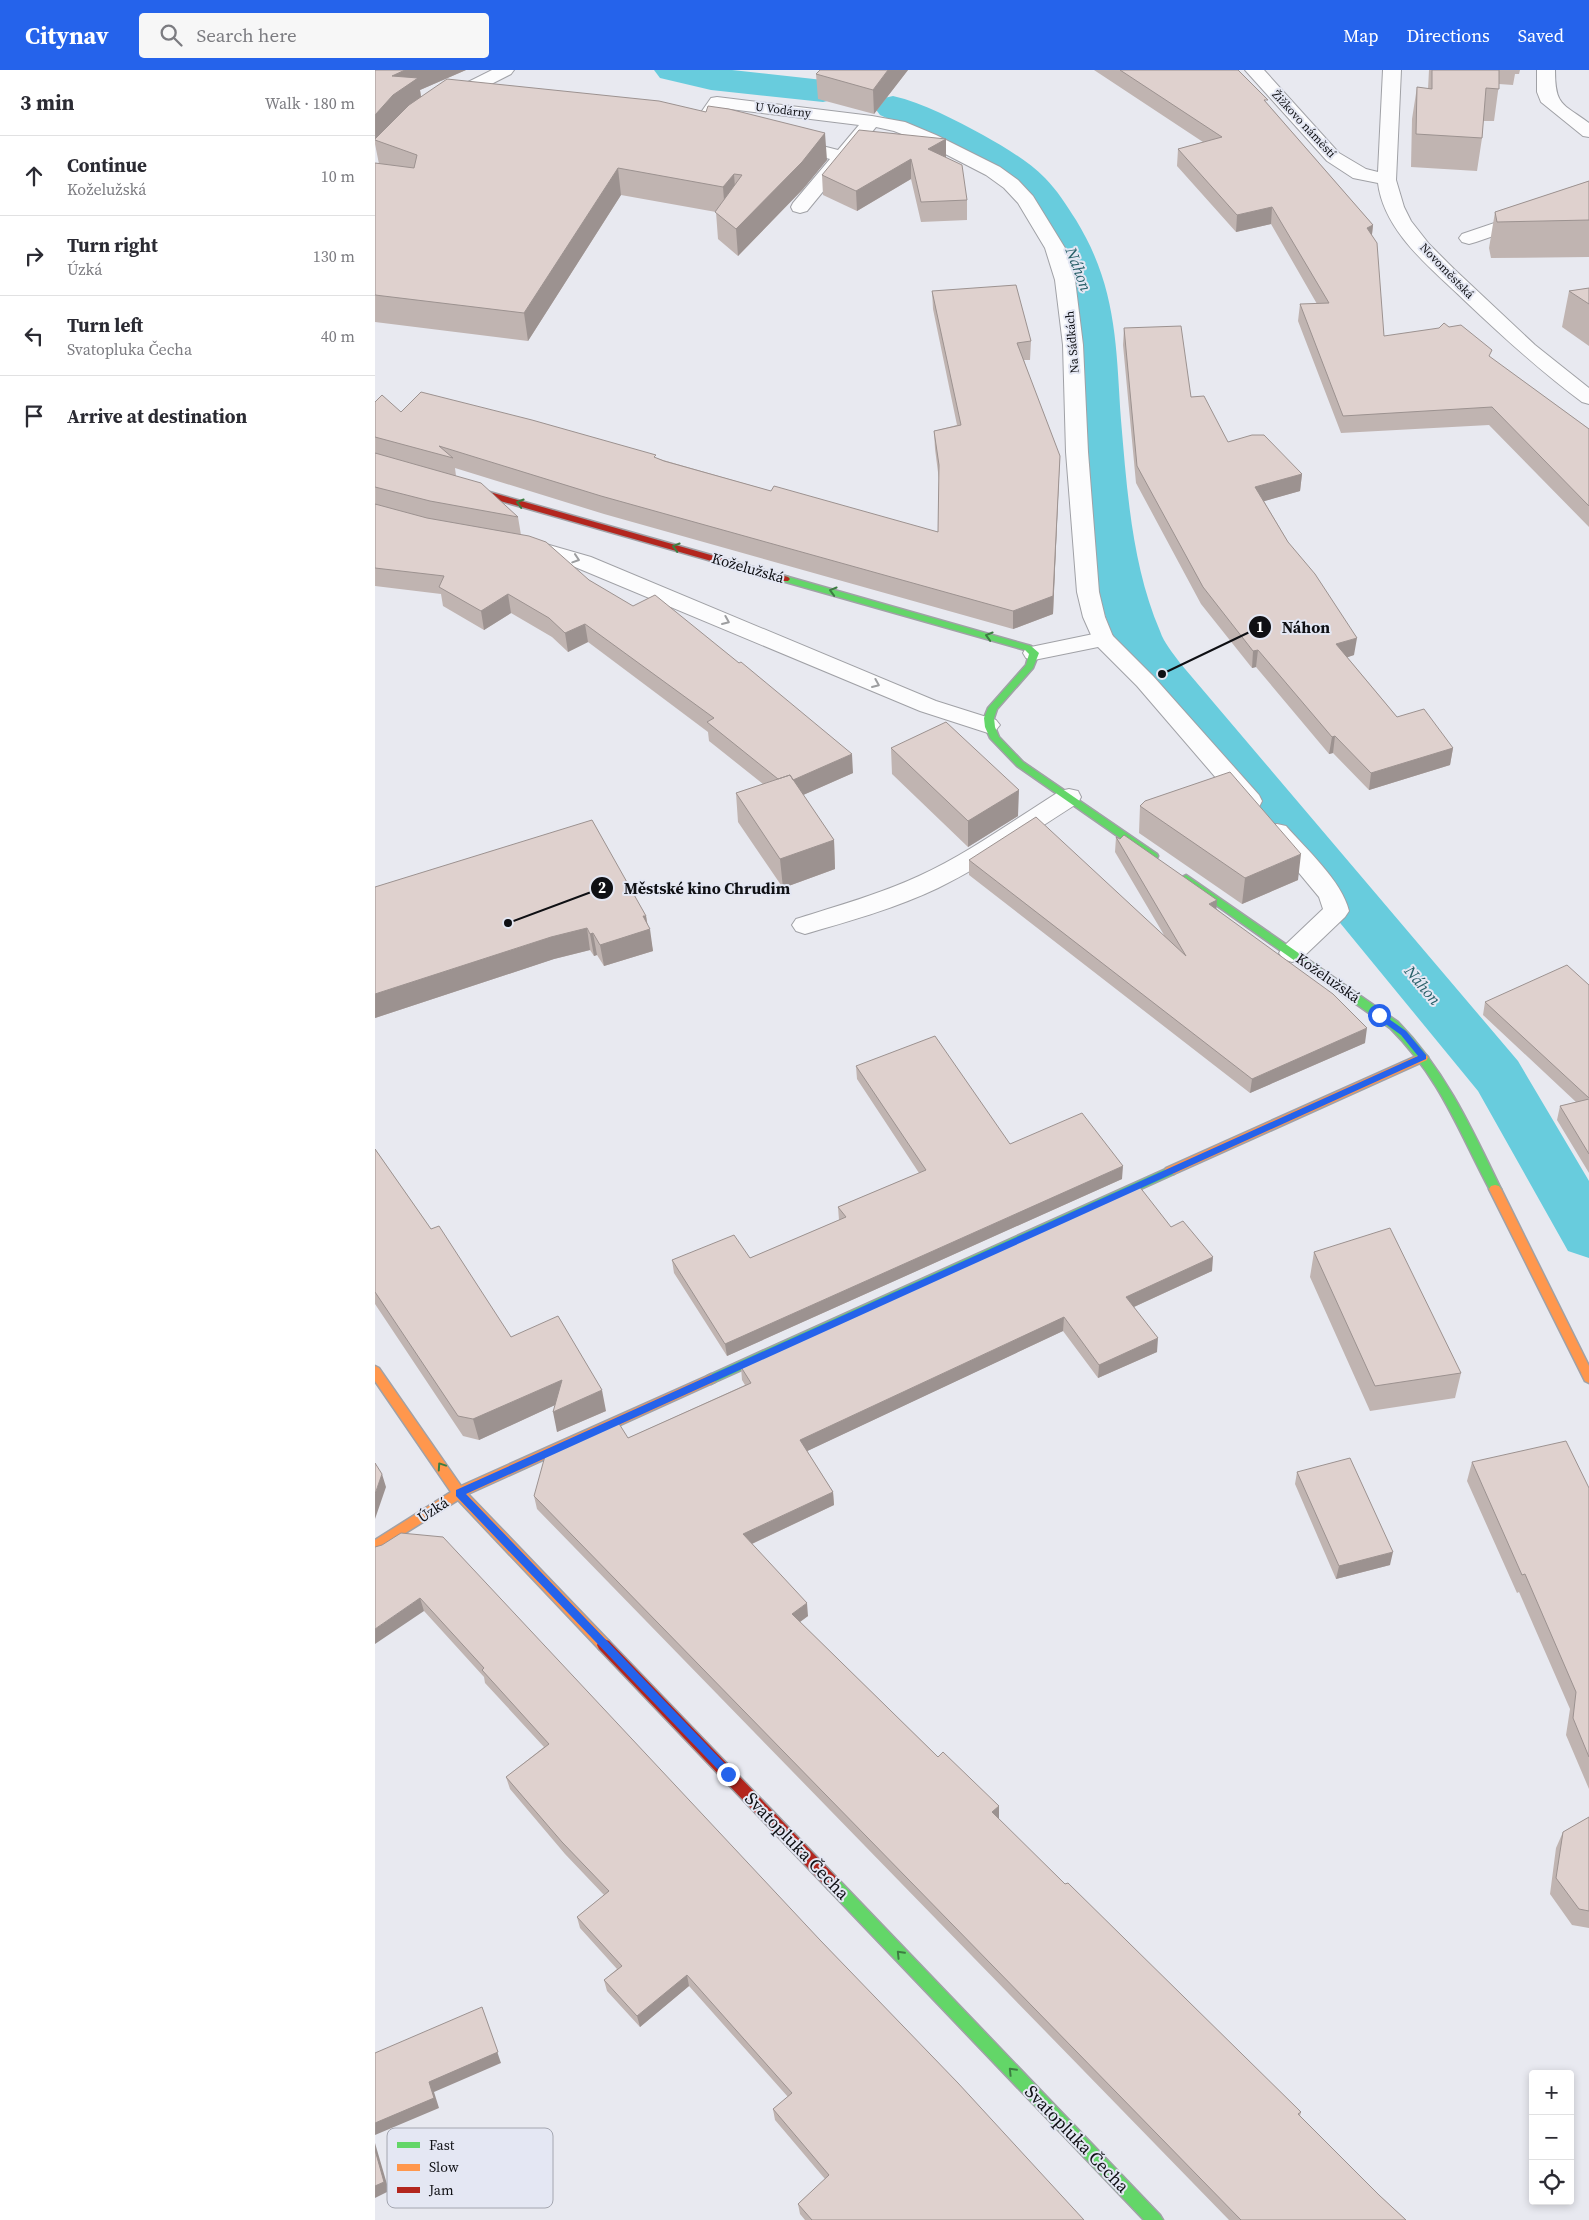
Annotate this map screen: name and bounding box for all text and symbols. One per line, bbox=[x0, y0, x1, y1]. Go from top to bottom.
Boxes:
search box bbox=[139, 13, 489, 58]
text: Citynav bbox=[25, 19, 109, 52]
icon: search bbox=[157, 21, 185, 49]
text: Search here bbox=[197, 22, 297, 48]
text: Map bbox=[1343, 23, 1379, 48]
text: Directions bbox=[1407, 23, 1490, 48]
text: Saved bbox=[1518, 23, 1564, 48]
street label: Žižkovo náměstí bbox=[1269, 87, 1340, 161]
text: 3 min bbox=[20, 88, 75, 117]
text: Walk · 180 m bbox=[265, 92, 355, 114]
street label: U Vodárny bbox=[754, 99, 813, 121]
text: Continue bbox=[67, 152, 147, 178]
icon: ahead bbox=[20, 162, 48, 190]
text: 10 m bbox=[321, 165, 355, 187]
text: Koželužská bbox=[67, 178, 146, 200]
text: Turn right bbox=[67, 232, 158, 258]
street label: Novoměstská bbox=[1416, 240, 1478, 303]
icon: right bbox=[20, 242, 48, 270]
water label: Náhon bbox=[1060, 243, 1097, 294]
text: 130 m bbox=[313, 245, 355, 267]
text: Úzká bbox=[67, 258, 102, 280]
street label: Na Sádkách bbox=[1061, 310, 1083, 374]
text: Turn left bbox=[67, 312, 143, 338]
icon: left bbox=[20, 322, 48, 350]
text: 40 m bbox=[321, 325, 355, 347]
text: Svatopluka Čecha bbox=[67, 338, 192, 360]
icon: arrive bbox=[20, 402, 48, 430]
text: Arrive at destination bbox=[67, 403, 247, 429]
one-way arrow bbox=[516, 499, 525, 509]
one-way arrow bbox=[673, 543, 681, 553]
street label: Koželužská bbox=[709, 547, 787, 588]
one-way arrow bbox=[571, 554, 579, 564]
one-way arrow bbox=[829, 587, 837, 597]
callout: Náhon bbox=[1247, 612, 1341, 643]
one-way arrow bbox=[721, 615, 730, 626]
text: 1 bbox=[1256, 616, 1264, 637]
text: Náhon bbox=[1282, 616, 1330, 638]
one-way arrow bbox=[986, 631, 994, 641]
one-way arrow bbox=[871, 678, 880, 689]
callout: Městské kino Chrudim bbox=[589, 873, 800, 904]
text: 2 bbox=[598, 877, 606, 898]
text: Městské kino Chrudim bbox=[624, 877, 791, 899]
street label: Koželužská bbox=[1292, 948, 1365, 1008]
water label: Náhon bbox=[1399, 960, 1446, 1009]
route start bbox=[1368, 1004, 1391, 1027]
one-way arrow bbox=[438, 1463, 447, 1472]
street label: Úzká bbox=[413, 1492, 453, 1527]
route end bbox=[717, 1763, 740, 1786]
street label: Svatopluka Čecha bbox=[740, 1786, 856, 1906]
one-way arrow bbox=[897, 1950, 906, 1959]
one-way arrow bbox=[1009, 2068, 1018, 2077]
map controls bbox=[1529, 2070, 1574, 2205]
button: + bbox=[1529, 2070, 1574, 2115]
street label: Svatopluka Čecha bbox=[1020, 2079, 1136, 2199]
button: − bbox=[1529, 2115, 1574, 2160]
legend bbox=[387, 2128, 553, 2208]
text: Fast bbox=[429, 2135, 455, 2155]
text: Slow bbox=[429, 2157, 459, 2177]
button: locate bbox=[1529, 2160, 1574, 2205]
text: Jam bbox=[428, 2180, 454, 2200]

